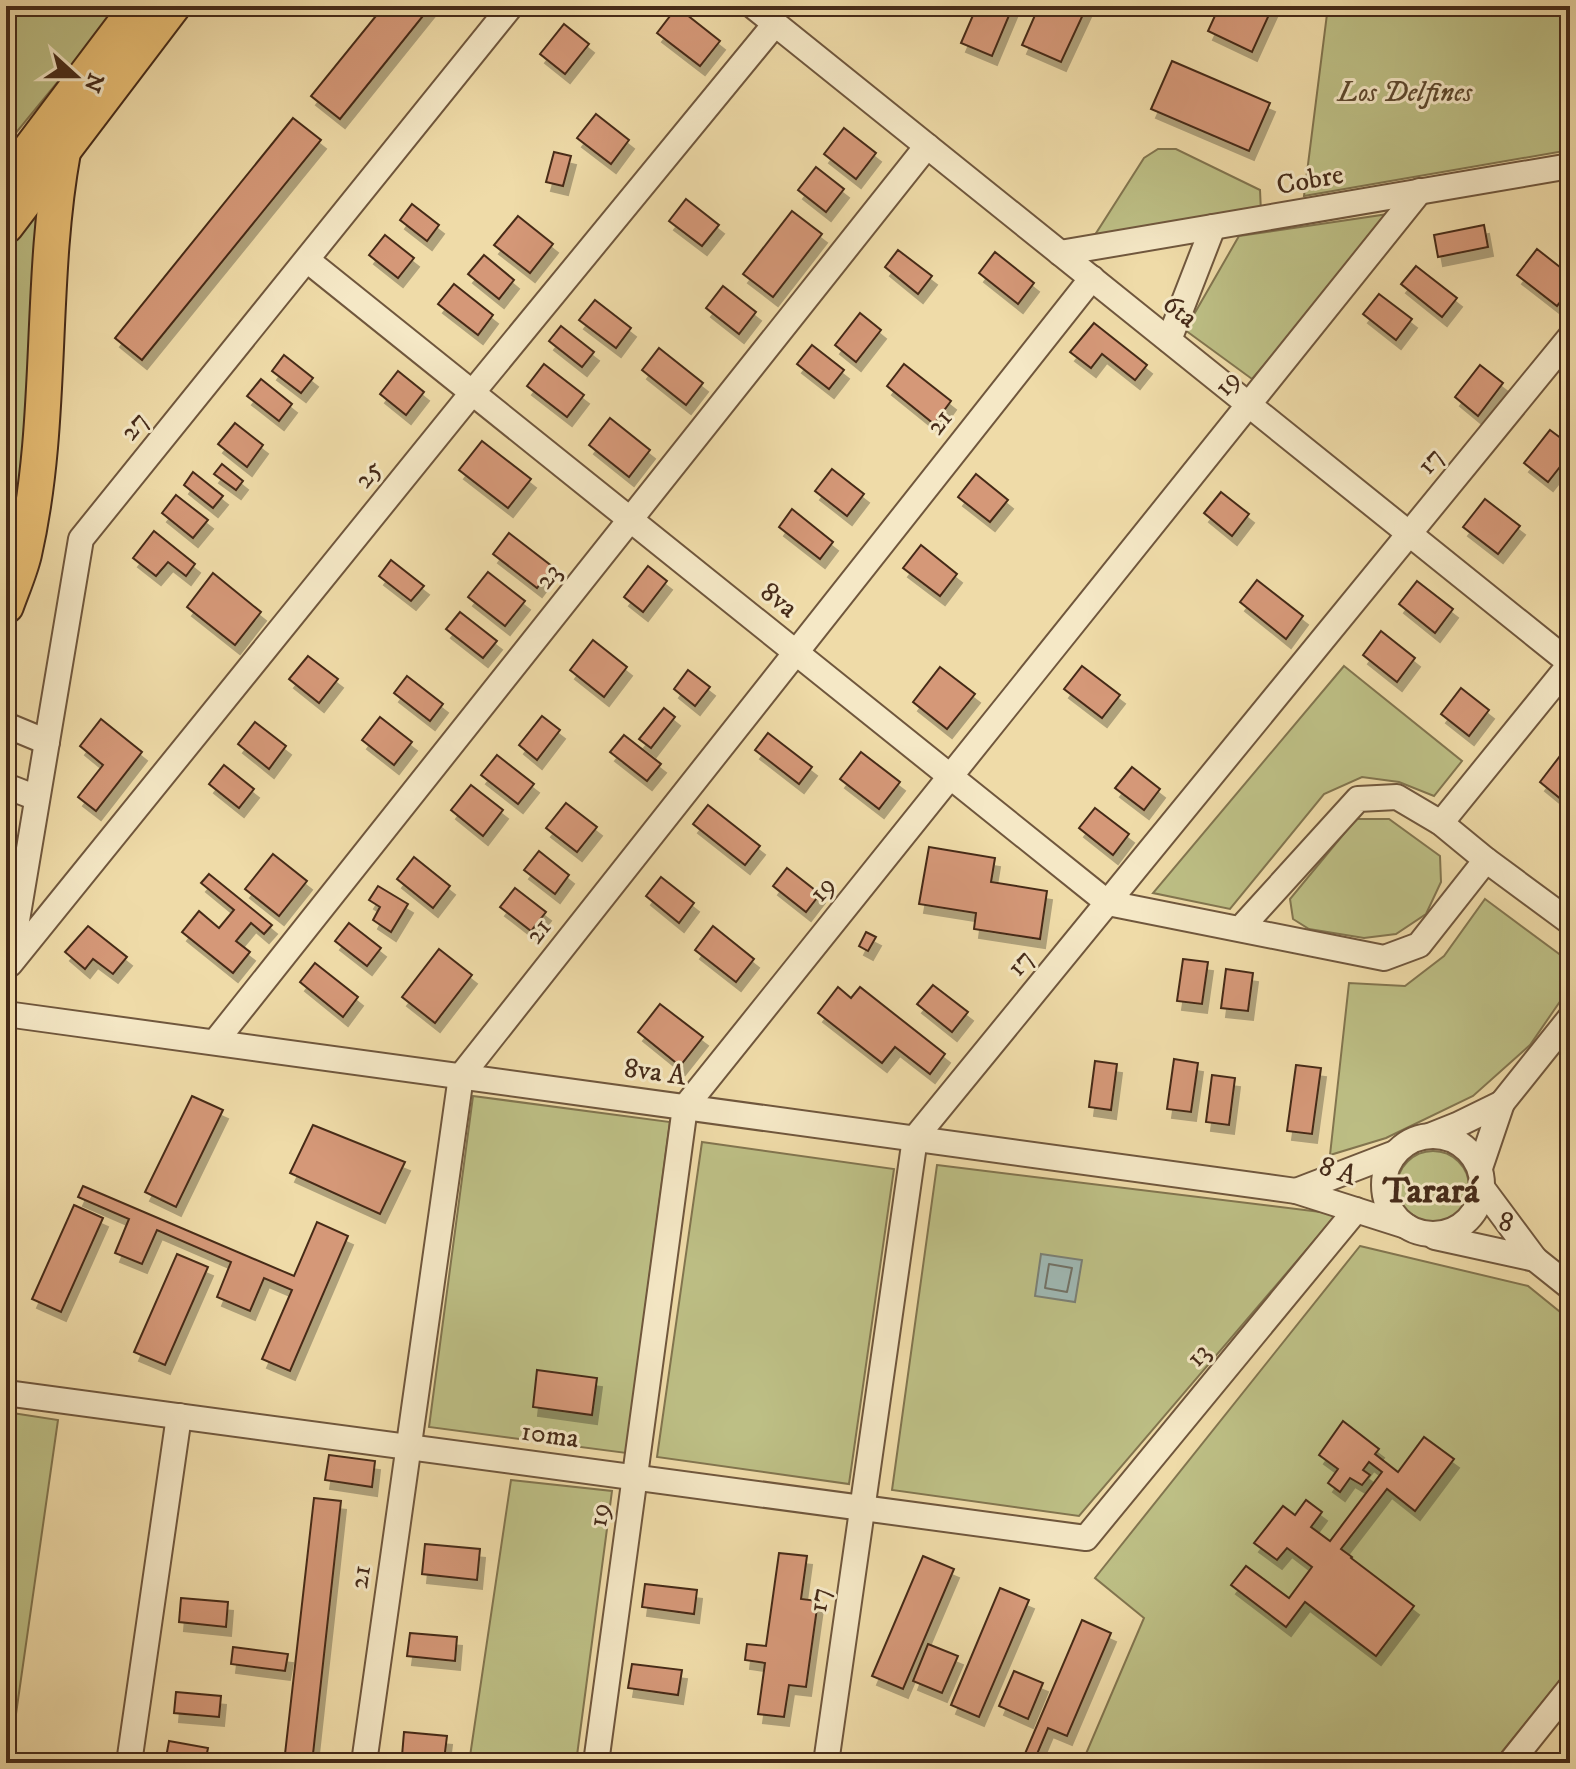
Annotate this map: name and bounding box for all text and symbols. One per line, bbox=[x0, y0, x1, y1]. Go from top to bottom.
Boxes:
north arrow bbox=[36, 36, 116, 116]
text: N bbox=[77, 69, 109, 96]
park label: Los Delfines bbox=[1336, 75, 1473, 110]
street label: Cobre bbox=[1274, 157, 1346, 203]
street label: 6ta bbox=[1155, 286, 1205, 336]
street label: 19 bbox=[1206, 363, 1248, 403]
street label: 21 bbox=[918, 402, 960, 442]
street label: 27 bbox=[112, 404, 156, 448]
street label: 17 bbox=[1409, 440, 1451, 482]
street label: 25 bbox=[346, 452, 390, 496]
street label: 23 bbox=[527, 556, 569, 596]
street label: 8va bbox=[753, 574, 805, 626]
street label: 19 bbox=[801, 869, 843, 909]
street label: 21 bbox=[517, 911, 559, 951]
street label: 17 bbox=[999, 942, 1041, 984]
street label: 8va A bbox=[622, 1050, 689, 1094]
street label: 8 A bbox=[1314, 1148, 1363, 1194]
district label: Tarará bbox=[1382, 1169, 1480, 1214]
street label: 8 bbox=[1495, 1203, 1517, 1241]
street label: 13 bbox=[1178, 1336, 1218, 1374]
street label: 10ma bbox=[519, 1414, 581, 1456]
street label: 19 bbox=[580, 1501, 618, 1529]
street label: 21 bbox=[341, 1563, 379, 1591]
street label: 17 bbox=[800, 1585, 838, 1615]

